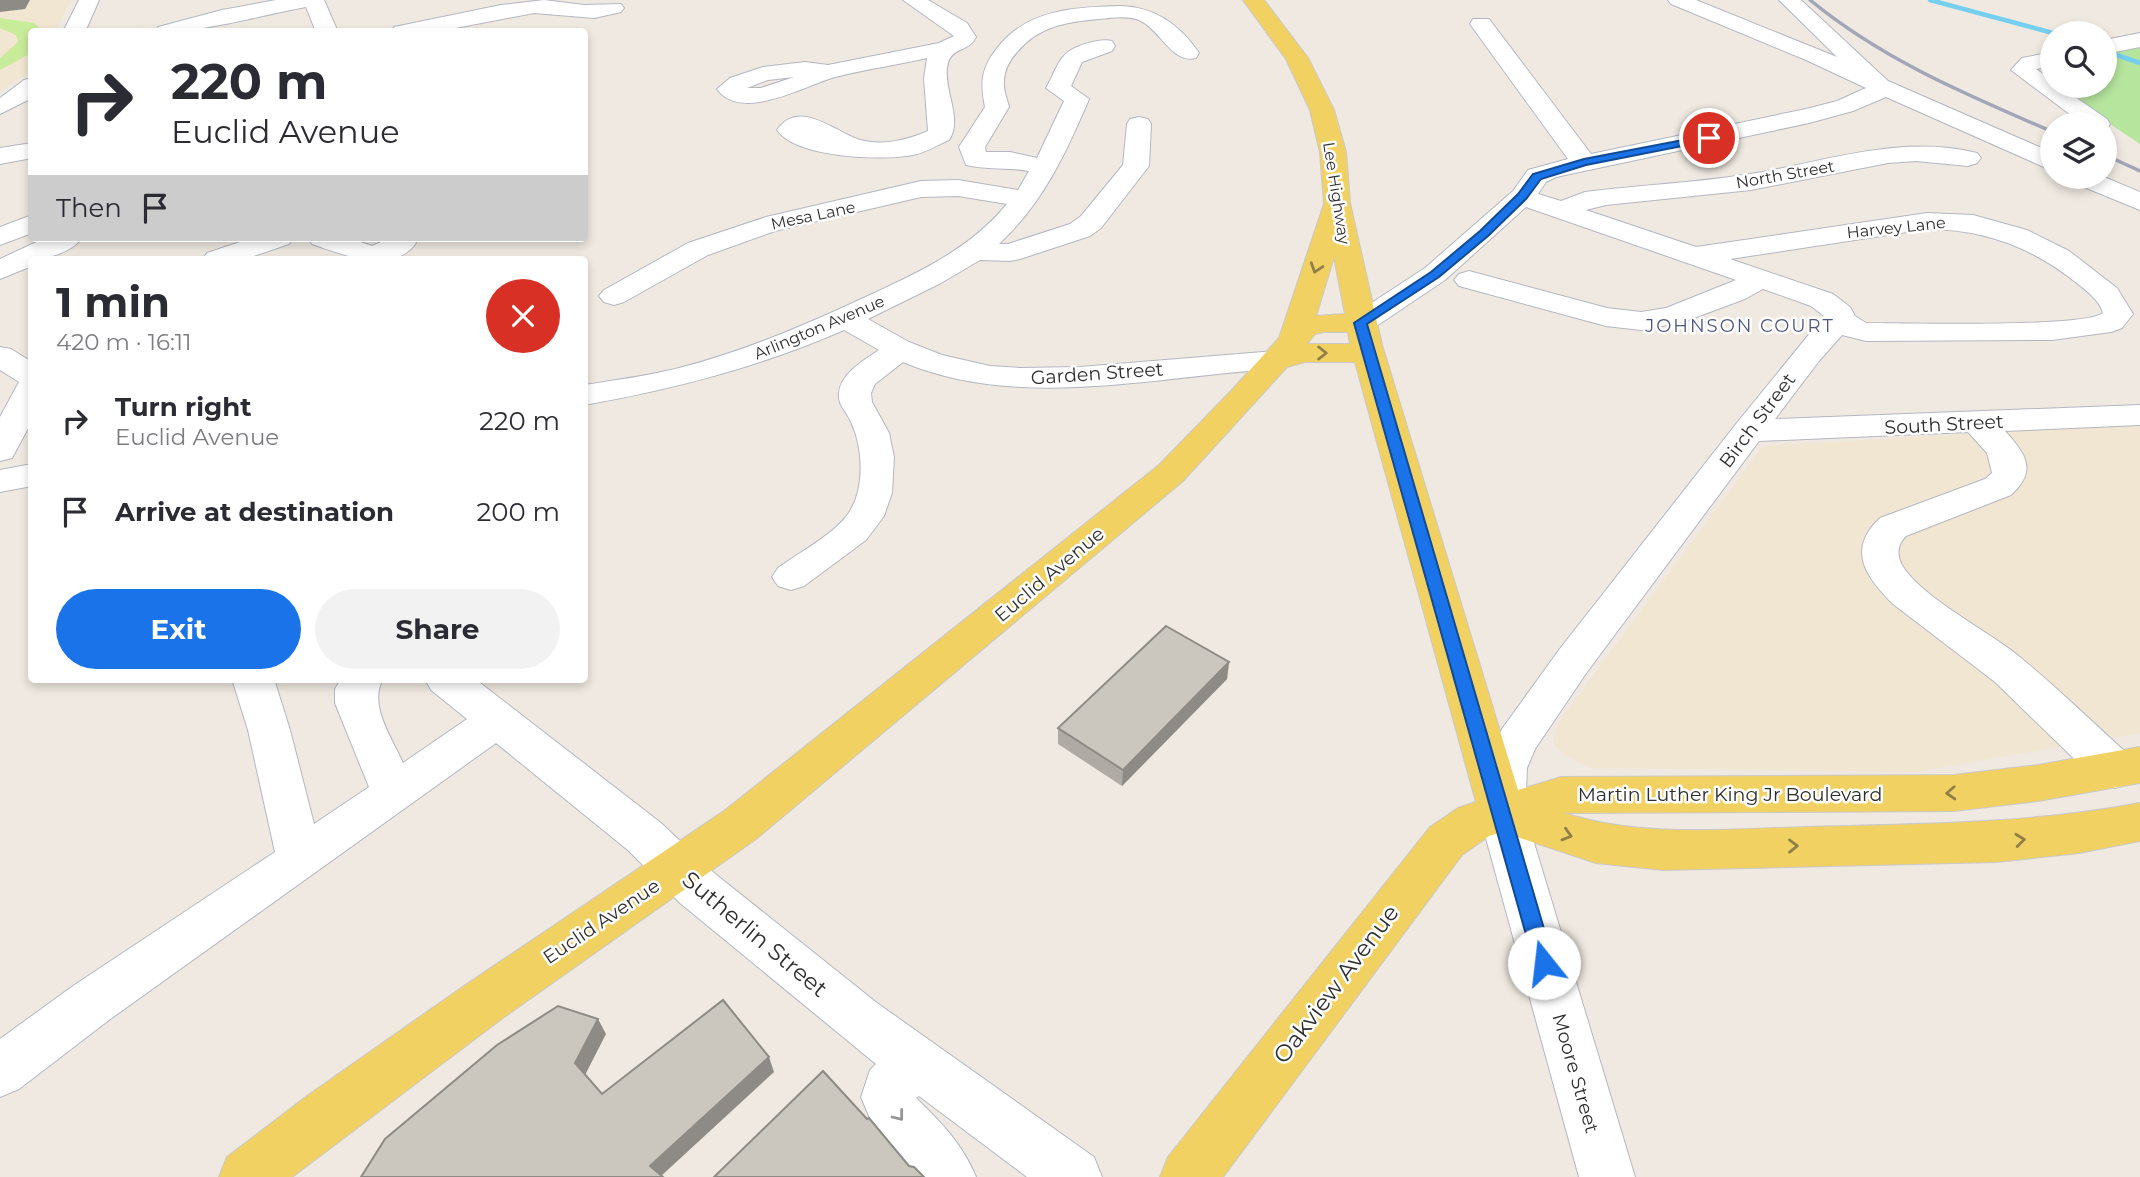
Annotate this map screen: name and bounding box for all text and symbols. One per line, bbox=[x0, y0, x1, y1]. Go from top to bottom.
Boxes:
map controls bbox=[2040, 21, 2117, 189]
button: search bbox=[2040, 21, 2117, 98]
text: 220 m bbox=[171, 52, 327, 111]
icon: right bbox=[56, 56, 147, 147]
pin bbox=[1679, 108, 1739, 168]
text: Euclid Avenue bbox=[171, 112, 400, 151]
button: layers bbox=[2040, 112, 2117, 189]
icon: arrive bbox=[1690, 119, 1728, 157]
street label: Lee Highway bbox=[1319, 141, 1354, 246]
street label: North Street bbox=[1734, 156, 1836, 192]
icon: arrive bbox=[136, 189, 174, 227]
text: Then bbox=[56, 192, 122, 224]
street label: Mesa Lane bbox=[769, 197, 857, 234]
street label: Harvey Lane bbox=[1846, 213, 1946, 242]
one-way arrow bbox=[1310, 262, 1324, 274]
text: 1 min bbox=[56, 276, 170, 328]
button: close bbox=[486, 279, 560, 353]
street label: Arlington Avenue bbox=[751, 291, 887, 364]
district label: JOHNSON COURT bbox=[1644, 315, 1835, 337]
text: 420 m · 16:11 bbox=[56, 328, 191, 356]
one-way arrow bbox=[1317, 345, 1327, 361]
street label: Garden Street bbox=[1030, 357, 1164, 390]
street label: Birch Street bbox=[1714, 368, 1801, 472]
text: Turn right bbox=[115, 391, 251, 423]
icon: right bbox=[56, 402, 94, 440]
text: 220 m bbox=[479, 405, 560, 437]
street label: South Street bbox=[1884, 410, 2004, 439]
text: Euclid Avenue bbox=[115, 423, 279, 451]
icon: arrive bbox=[56, 493, 94, 531]
text: Arrive at destination bbox=[115, 496, 394, 528]
text: 200 m bbox=[476, 496, 560, 528]
street label: Euclid Avenue bbox=[990, 522, 1109, 627]
button: Exit bbox=[56, 589, 301, 669]
button: Share bbox=[315, 589, 560, 669]
street label: Martin Luther King Jr Boulevard bbox=[1578, 783, 1882, 806]
one-way arrow bbox=[1946, 785, 1957, 800]
one-way arrow bbox=[1560, 827, 1573, 841]
one-way arrow bbox=[2015, 833, 2026, 848]
one-way arrow bbox=[1788, 838, 1799, 853]
street label: Sutherlin Street bbox=[677, 865, 833, 1003]
street label: Euclid Avenue bbox=[539, 874, 664, 969]
street label: Oakview Avenue bbox=[1267, 899, 1405, 1069]
position arrow bbox=[1507, 926, 1581, 1000]
street label: Moore Street bbox=[1547, 1011, 1604, 1136]
one-way arrow bbox=[891, 1109, 903, 1121]

